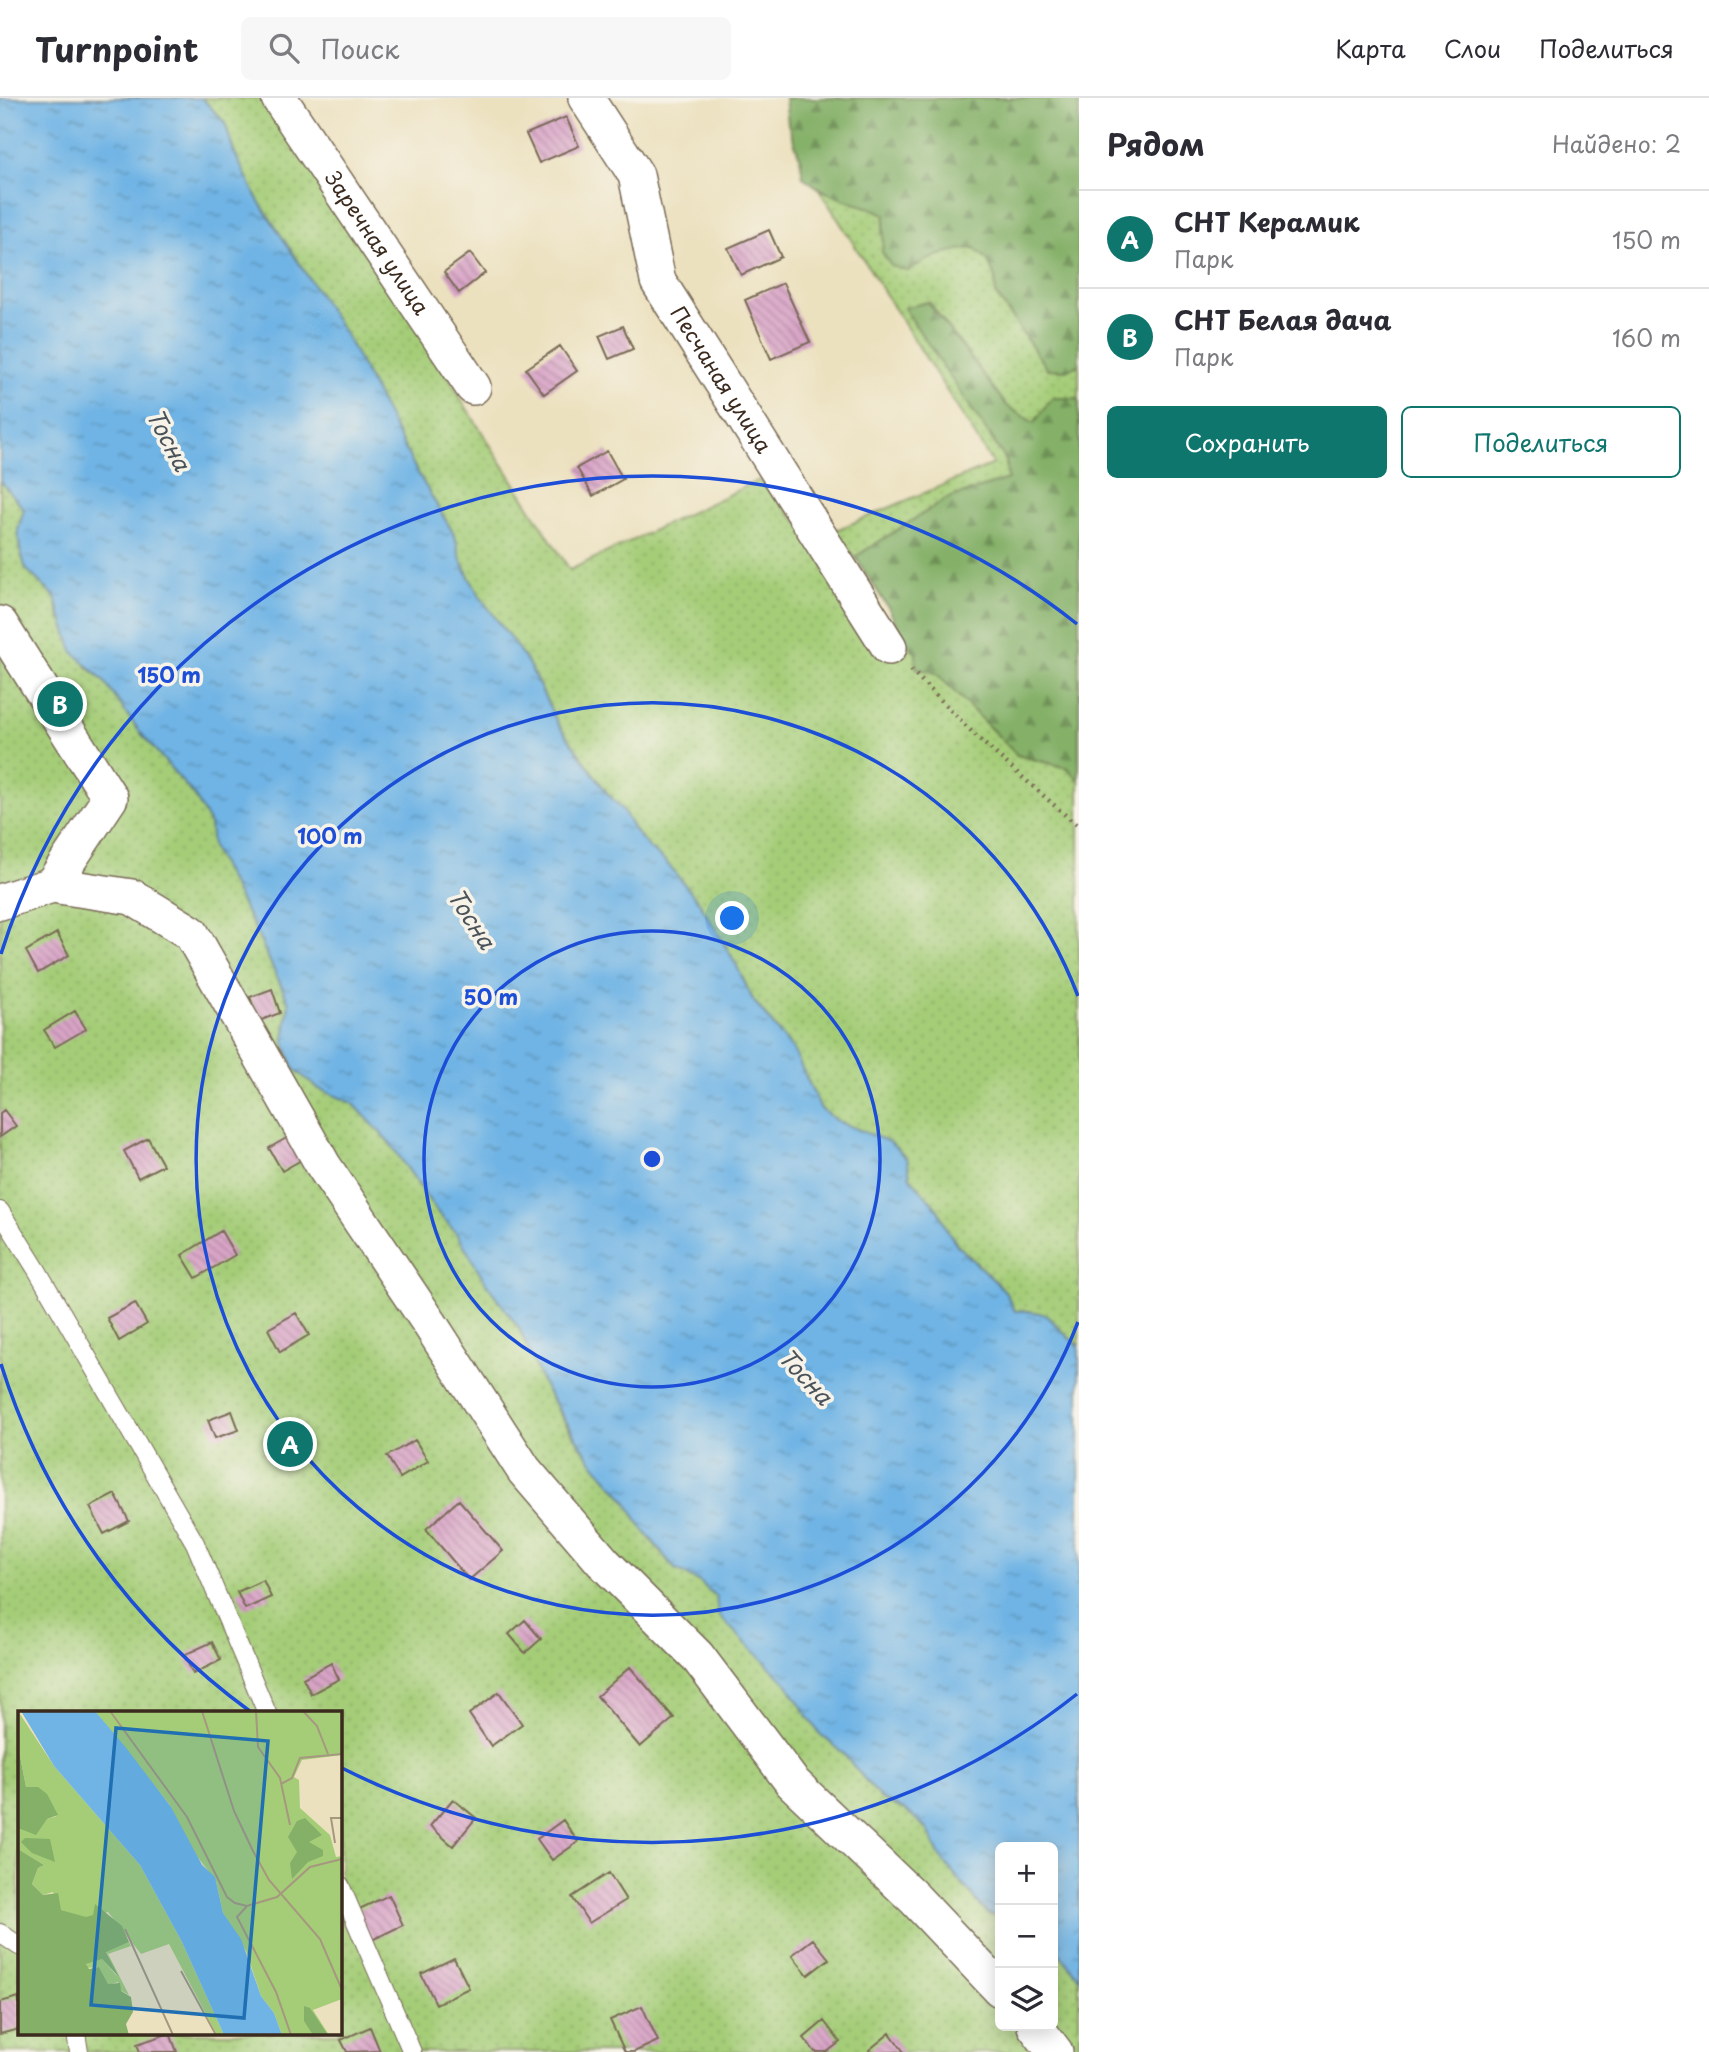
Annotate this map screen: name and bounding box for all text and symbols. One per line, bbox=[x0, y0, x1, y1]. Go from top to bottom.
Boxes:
search box bbox=[241, 17, 731, 80]
text: Turnpoint bbox=[35, 23, 199, 73]
icon: search bbox=[265, 29, 303, 67]
text: Поиск bbox=[321, 29, 399, 68]
text: Карта bbox=[1335, 30, 1406, 66]
text: Слои bbox=[1444, 30, 1501, 66]
text: Поделиться bbox=[1539, 30, 1674, 66]
text: Рядом bbox=[1107, 121, 1205, 166]
text: Найдено: 2 bbox=[1552, 126, 1681, 161]
street label: Заречная улица bbox=[318, 164, 439, 321]
text: СНТ Керамик bbox=[1174, 202, 1360, 241]
text: A bbox=[1121, 222, 1139, 257]
text: 150 m bbox=[1612, 222, 1681, 257]
text: Парк bbox=[1174, 241, 1233, 276]
street label: Песчаная улица bbox=[664, 299, 781, 459]
text: СНТ Белая дача bbox=[1174, 300, 1391, 339]
text: B bbox=[1122, 320, 1138, 355]
text: 160 m bbox=[1612, 320, 1681, 355]
text: Парк bbox=[1174, 339, 1233, 374]
water label: Тосна bbox=[138, 402, 201, 477]
button: Сохранить bbox=[1107, 406, 1387, 478]
button: Поделиться bbox=[1401, 406, 1681, 478]
text: 150 m bbox=[137, 658, 201, 690]
pin: B bbox=[37, 678, 83, 730]
text: 100 m bbox=[297, 819, 363, 851]
water label: Тосна bbox=[440, 881, 505, 956]
your location bbox=[715, 901, 749, 935]
text: 50 m bbox=[464, 980, 518, 1012]
centre of rings bbox=[640, 1147, 664, 1171]
water label: Тосна bbox=[771, 1340, 842, 1413]
pin: A bbox=[267, 1418, 313, 1470]
inset map bbox=[18, 1711, 341, 2035]
map controls bbox=[995, 1842, 1058, 2031]
button: + bbox=[995, 1842, 1058, 1905]
button: − bbox=[995, 1905, 1058, 1968]
button: layers bbox=[995, 1968, 1058, 2031]

